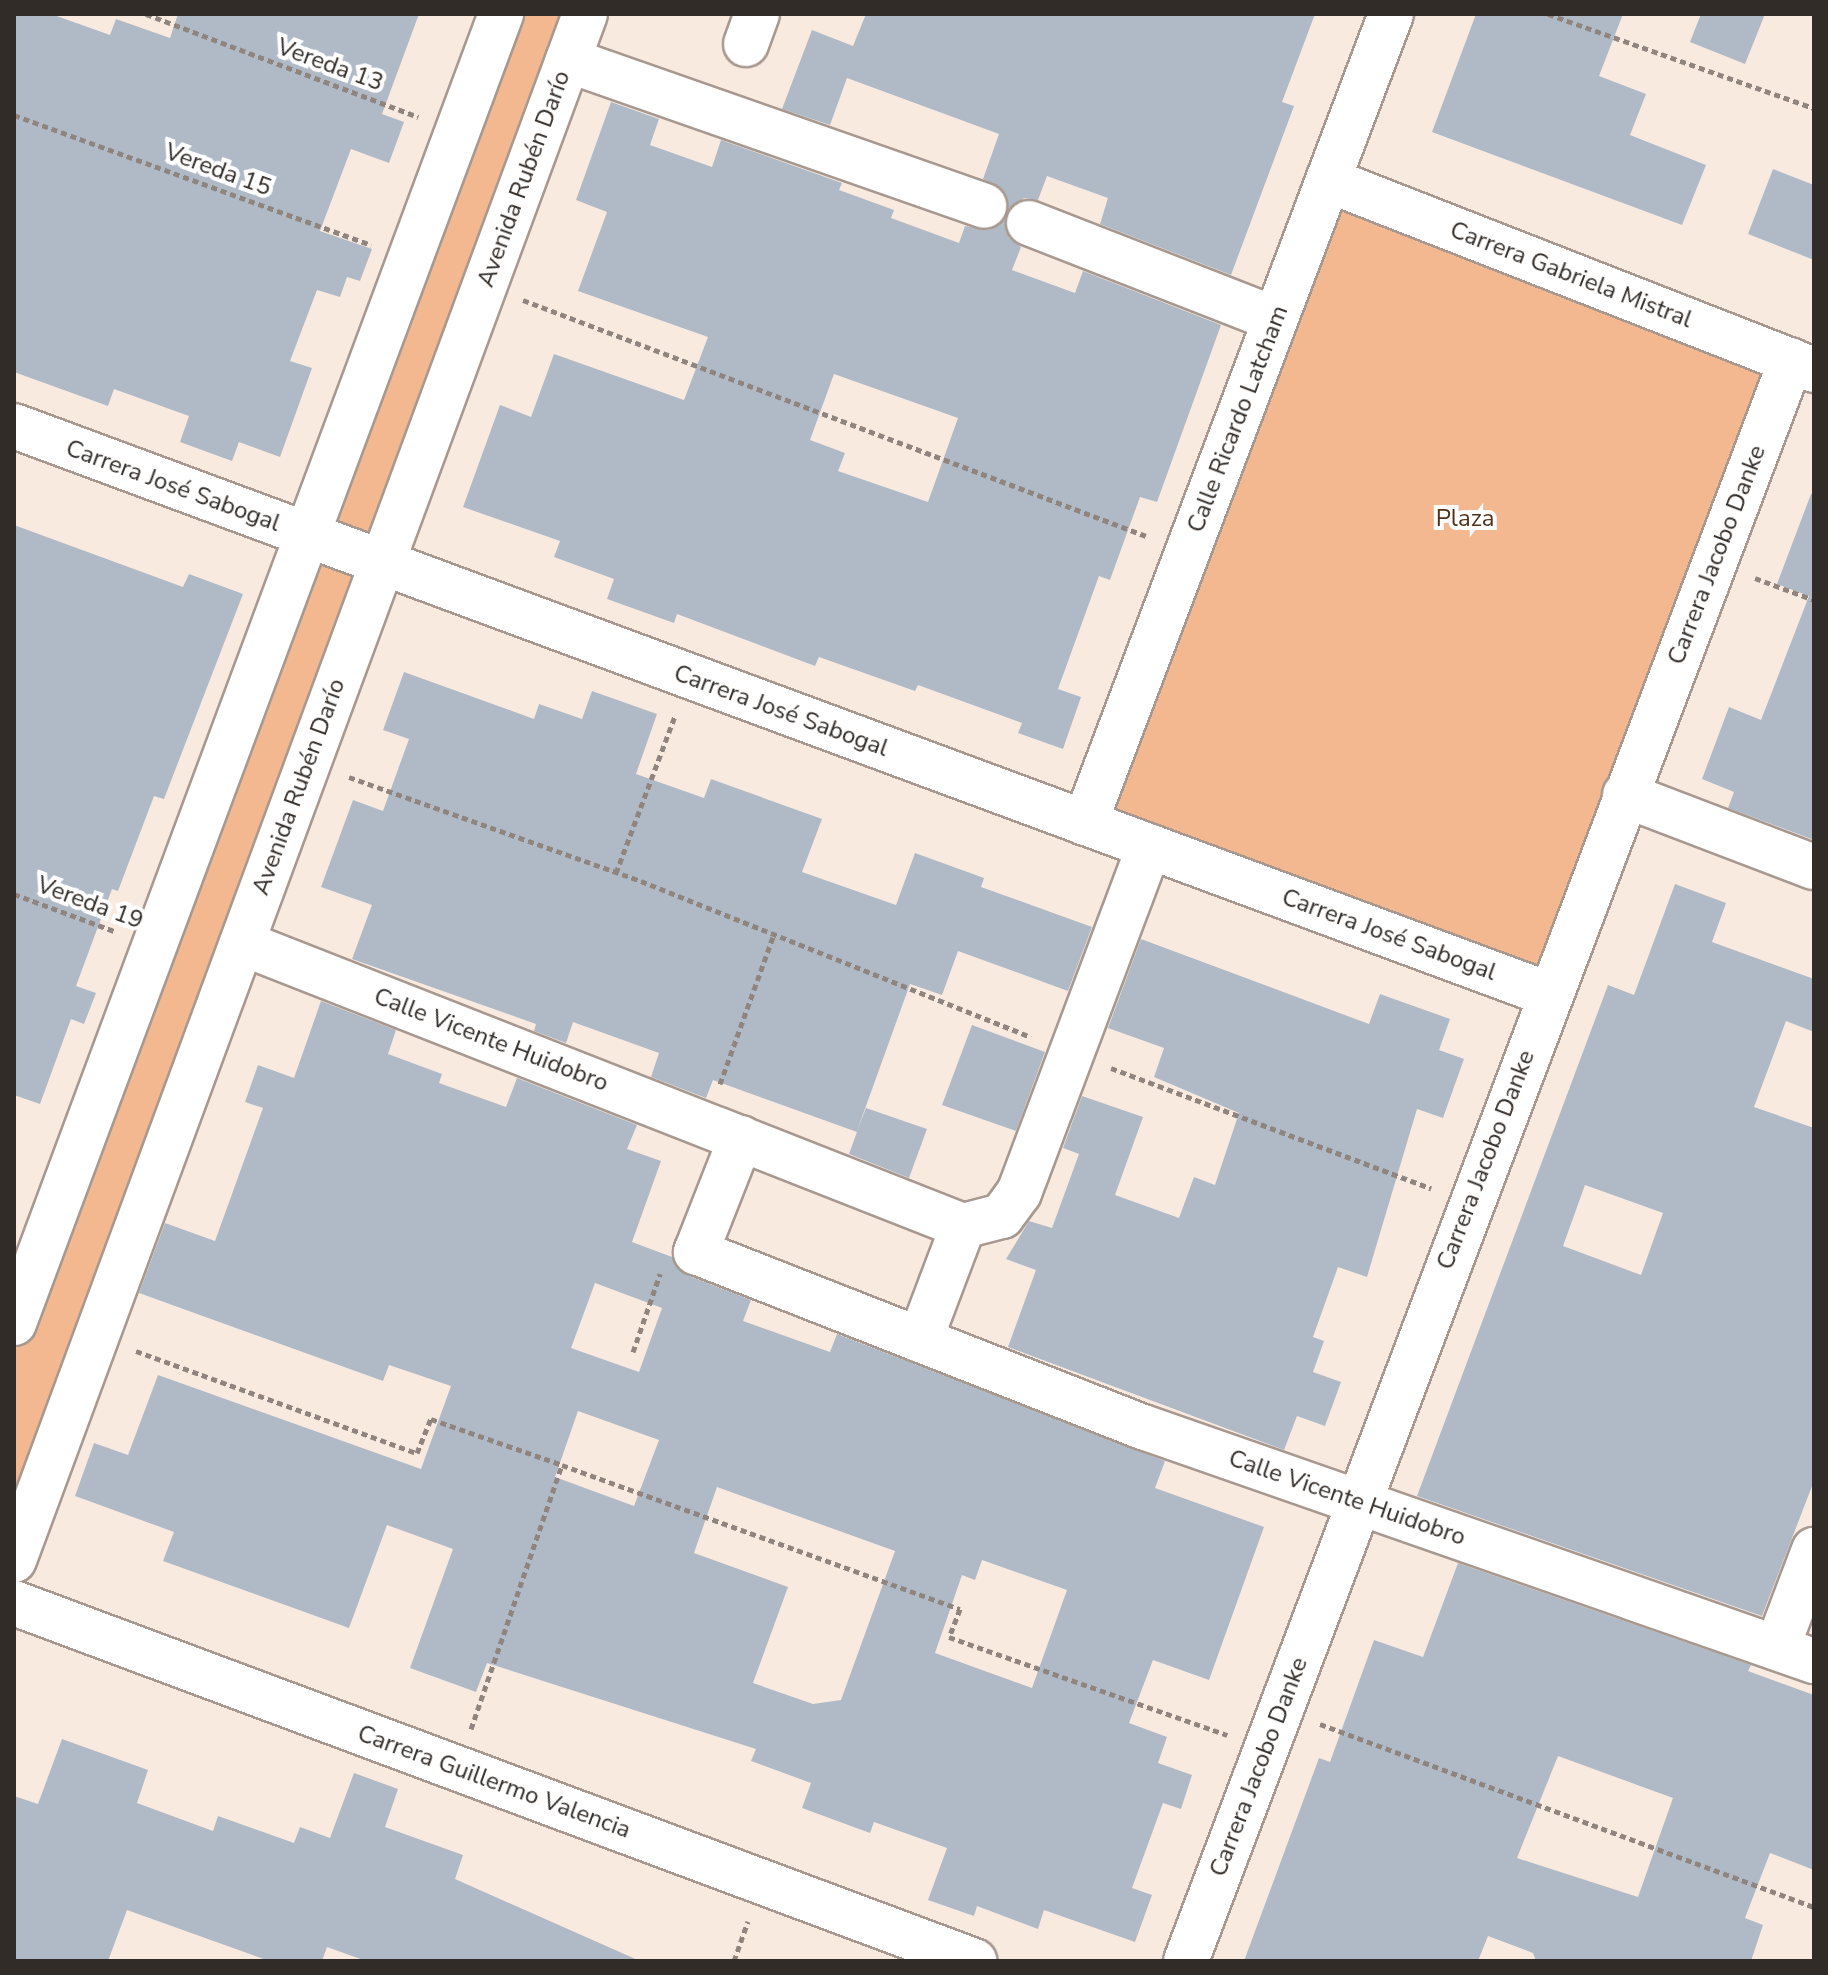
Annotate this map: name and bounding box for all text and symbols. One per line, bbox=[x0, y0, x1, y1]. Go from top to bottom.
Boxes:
street label: Vereda 13 bbox=[273, 33, 387, 97]
street label: Avenida Rubén Darío bbox=[471, 67, 577, 291]
street label: Vereda 15 bbox=[161, 138, 275, 202]
street label: Carrera Gabriela Mistral bbox=[1446, 216, 1696, 334]
street label: Calle Ricardo Latcham bbox=[1181, 301, 1295, 537]
street label: Carrera José Sabogal bbox=[62, 434, 284, 538]
street label: Carrera Jacobo Danke bbox=[1662, 441, 1772, 669]
park label: Plaza bbox=[1436, 505, 1494, 533]
street label: Carrera José Sabogal bbox=[670, 659, 892, 763]
street label: Avenida Rubén Darío bbox=[246, 675, 352, 899]
street label: Vereda 19 bbox=[33, 871, 147, 935]
street label: Carrera José Sabogal bbox=[1278, 883, 1500, 987]
street label: Calle Vicente Huidobro bbox=[370, 982, 612, 1098]
street label: Carrera Jacobo Danke bbox=[1431, 1046, 1541, 1274]
street label: Calle Vicente Huidobro bbox=[1225, 1444, 1469, 1552]
street label: Carrera Jacobo Danke bbox=[1204, 1653, 1314, 1881]
street label: Carrera Guillermo Valencia bbox=[354, 1719, 634, 1845]

